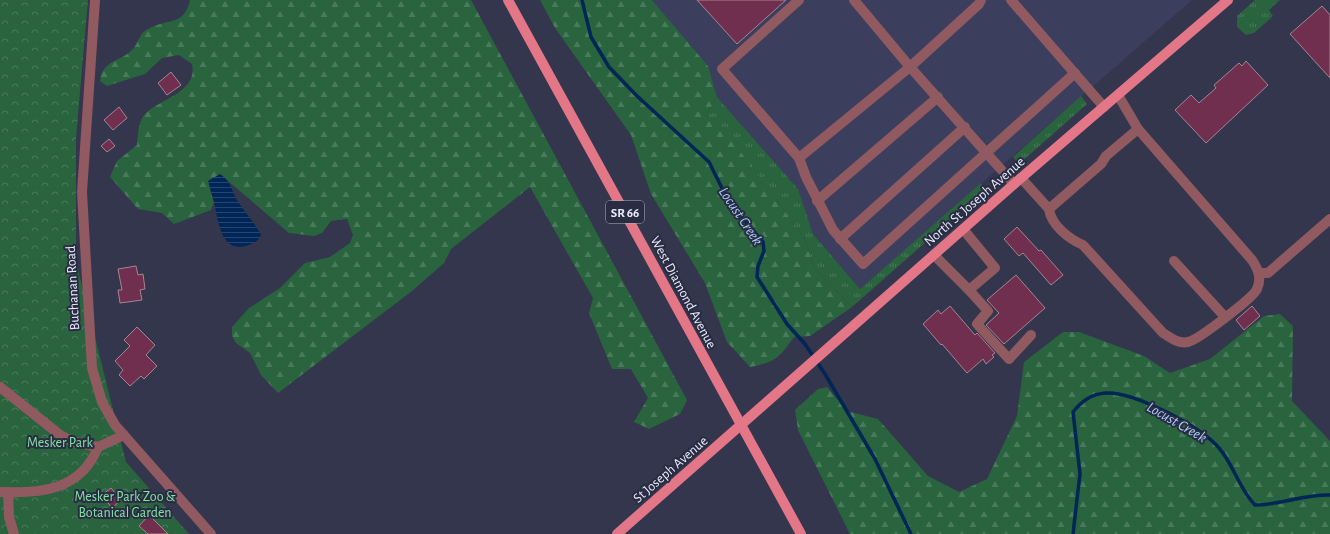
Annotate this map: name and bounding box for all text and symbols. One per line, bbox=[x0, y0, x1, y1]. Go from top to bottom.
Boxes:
street label: North St Joseph Avenue bbox=[922, 154, 1028, 249]
water label: Locust Creek bbox=[716, 185, 765, 248]
road number: SR 66 bbox=[606, 201, 644, 223]
street label: West Diamond Avenue bbox=[648, 234, 719, 351]
street label: Buchanan Road bbox=[64, 245, 82, 331]
water label: Locust Creek bbox=[1144, 399, 1209, 446]
street label: St Joseph Avenue bbox=[631, 434, 711, 506]
park label: Mesker Park bbox=[27, 436, 94, 450]
park label: Mesker Park Zoo & Botanical Garden bbox=[74, 490, 176, 520]

